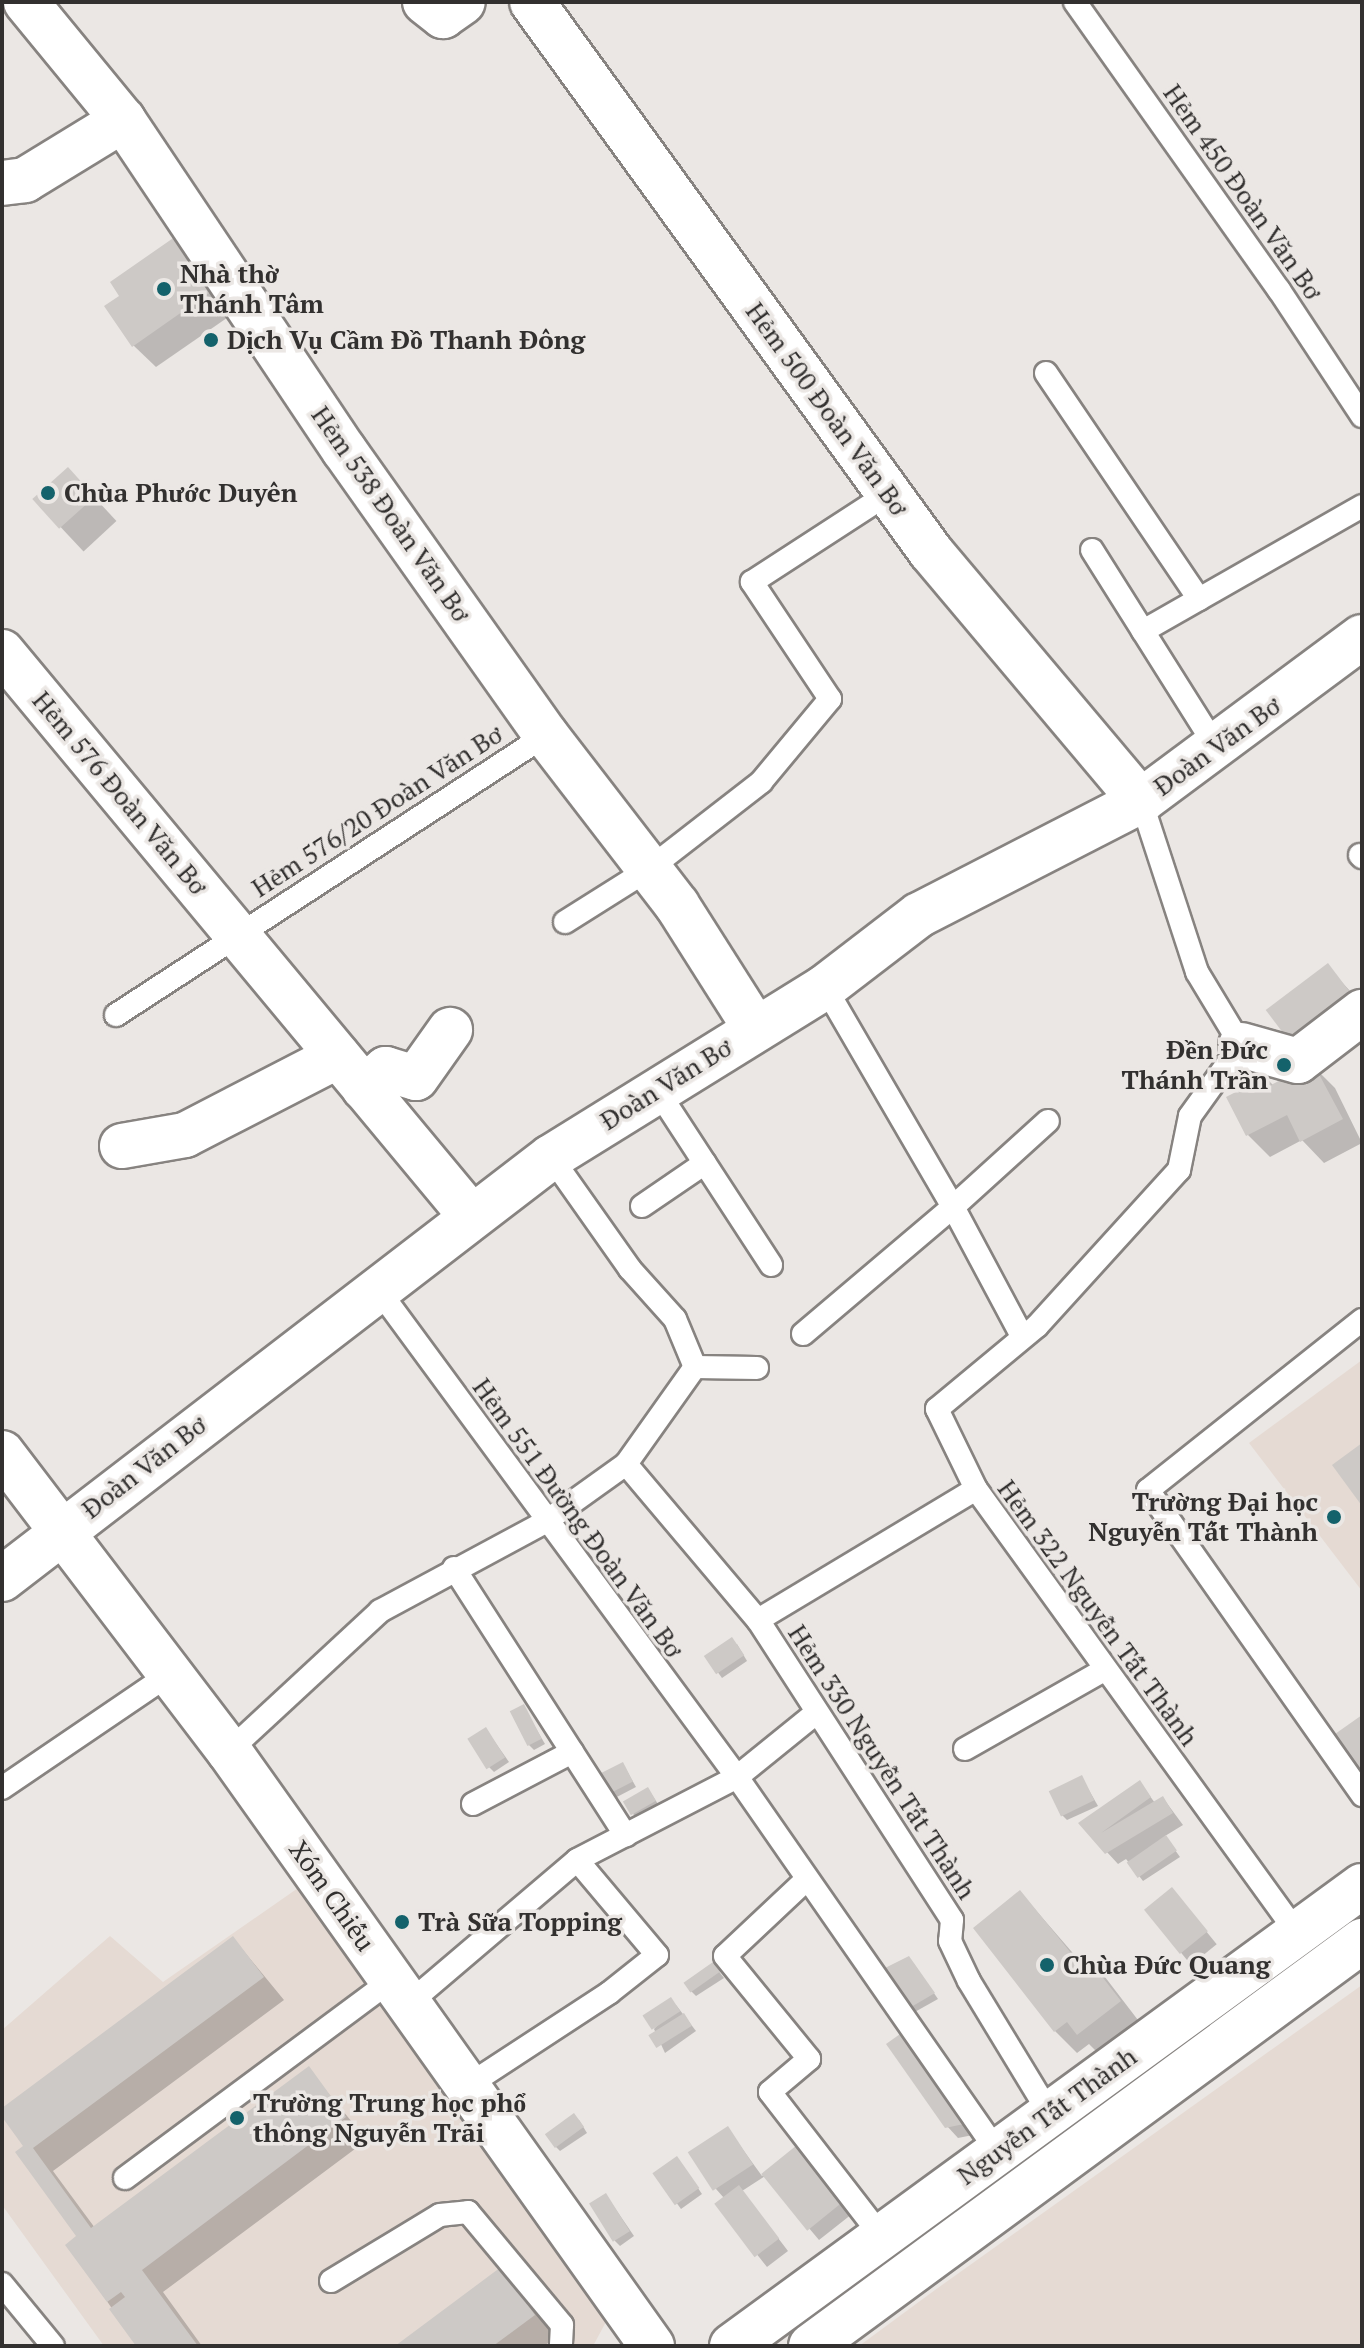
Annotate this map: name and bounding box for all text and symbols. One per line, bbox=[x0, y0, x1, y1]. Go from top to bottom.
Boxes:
street label: Hẻm 450 Đoàn Văn Bơ bbox=[1157, 78, 1329, 306]
place label: Nhà thờ Thánh Tâm bbox=[180, 258, 324, 320]
marker: Nhà thờ Thánh Tâm bbox=[155, 280, 173, 298]
street label: Hẻm 500 Đoàn Văn Bơ bbox=[739, 296, 915, 522]
place label: Dịch Vụ Cầm Đồ Thanh Đông bbox=[227, 324, 585, 356]
marker: Dịch Vụ Cầm Đồ Thanh Đông bbox=[202, 331, 220, 349]
street label: Hẻm 538 Đoàn Văn Bơ bbox=[305, 400, 477, 628]
place label: Chùa Phước Duyên bbox=[64, 477, 298, 509]
marker: Chùa Phước Duyên bbox=[39, 484, 57, 502]
street label: Hẻm 576 Đoàn Văn Bơ bbox=[26, 685, 214, 901]
street label: Đoàn Văn Bơ bbox=[1148, 690, 1286, 802]
street label: Hẻm 576/20 Đoàn Văn Bơ bbox=[246, 718, 508, 904]
street label: Đoàn Văn Bơ bbox=[594, 1031, 738, 1137]
place label: Đền Đức Thánh Trần bbox=[1122, 1034, 1268, 1096]
marker: Đền Đức Thánh Trần bbox=[1275, 1056, 1293, 1074]
street label: Hẻm 551 Đường Đoàn Văn Bơ bbox=[466, 1372, 690, 1664]
street label: Đoàn Văn Bơ bbox=[76, 1409, 212, 1525]
street label: Hẻm 322 Nguyễn Tất Thành bbox=[991, 1474, 1205, 1752]
place label: Trường Đại học Nguyễn Tất Thành bbox=[1088, 1486, 1318, 1548]
marker: Trường Đại học Nguyễn Tất Thành bbox=[1325, 1508, 1343, 1526]
street label: Hẻm 330 Nguyễn Tất Thành bbox=[782, 1619, 982, 1905]
street label: Xóm Chiếu bbox=[283, 1835, 381, 1957]
place label: Trà Sữa Topping bbox=[418, 1906, 622, 1938]
marker: Trà Sữa Topping bbox=[393, 1913, 411, 1931]
place label: Chùa Đức Quang bbox=[1063, 1949, 1270, 1981]
marker: Chùa Đức Quang bbox=[1038, 1956, 1056, 1974]
street label: Nguyễn Tất Thành bbox=[951, 2041, 1143, 2191]
place label: Trường Trung học phổ thông Nguyễn Trãi bbox=[253, 2087, 526, 2148]
marker: Trường Trung học phổ thông Nguyễn Trãi bbox=[228, 2109, 246, 2127]

